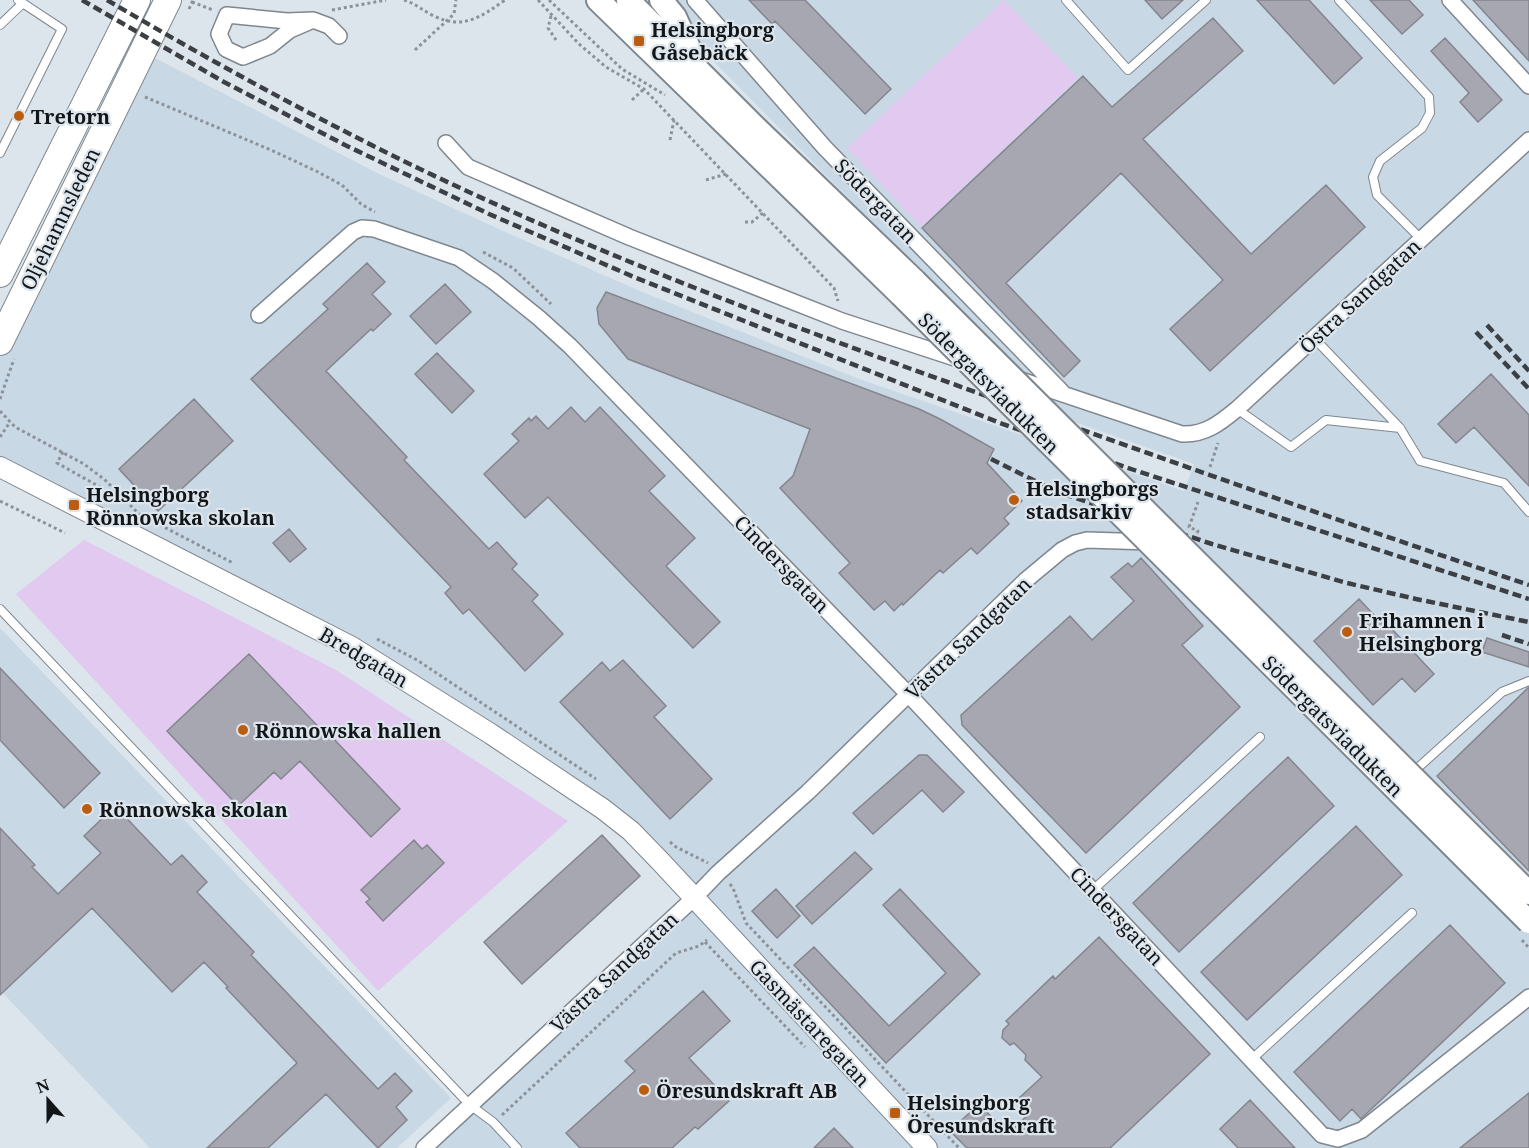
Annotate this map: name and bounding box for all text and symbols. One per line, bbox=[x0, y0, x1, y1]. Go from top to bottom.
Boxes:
place label: Helsingborg Gåsebäck bbox=[651, 16, 775, 66]
marker: Helsingborg Gåsebäck bbox=[632, 34, 646, 48]
place label: Tretorn bbox=[31, 103, 110, 130]
marker: Tretorn bbox=[12, 109, 26, 123]
street label: Oljehamnsleden bbox=[14, 143, 106, 295]
street label: Södergatan bbox=[829, 153, 923, 249]
street label: Östra Sandgatan bbox=[1293, 233, 1427, 359]
street label: Södergatsviadukten bbox=[912, 306, 1066, 460]
place label: Helsingborgs stadsarkiv bbox=[1026, 475, 1159, 525]
place label: Helsingborg Rönnowska skolan bbox=[86, 481, 275, 531]
marker: Helsingborgs stadsarkiv bbox=[1007, 493, 1021, 507]
marker: Helsingborg Rönnowska skolan bbox=[67, 498, 81, 512]
street label: Cindersgatan bbox=[728, 509, 836, 619]
street label: Västra Sandgatan bbox=[899, 571, 1037, 705]
place label: Frihamnen i Helsingborg bbox=[1359, 607, 1484, 657]
street label: Bredgatan bbox=[315, 621, 414, 693]
marker: Frihamnen i Helsingborg bbox=[1340, 625, 1354, 639]
street label: Södergatsviadukten bbox=[1256, 649, 1410, 803]
place label: Rönnowska hallen bbox=[255, 717, 441, 744]
marker: Rönnowska hallen bbox=[236, 723, 250, 737]
place label: Rönnowska skolan bbox=[99, 796, 288, 823]
marker: Rönnowska skolan bbox=[80, 802, 94, 816]
street label: Cindersgatan bbox=[1064, 861, 1170, 971]
street label: Västra Sandgatan bbox=[544, 906, 684, 1038]
street label: Gasmästaregatan bbox=[744, 953, 876, 1093]
north arrow bbox=[18, 1070, 78, 1130]
text: N bbox=[33, 1073, 53, 1099]
place label: Öresundskraft AB bbox=[656, 1077, 837, 1104]
marker: Öresundskraft AB bbox=[637, 1083, 651, 1097]
place label: Helsingborg Öresundskraft bbox=[907, 1089, 1055, 1139]
marker: Helsingborg Öresundskraft bbox=[888, 1106, 902, 1120]

